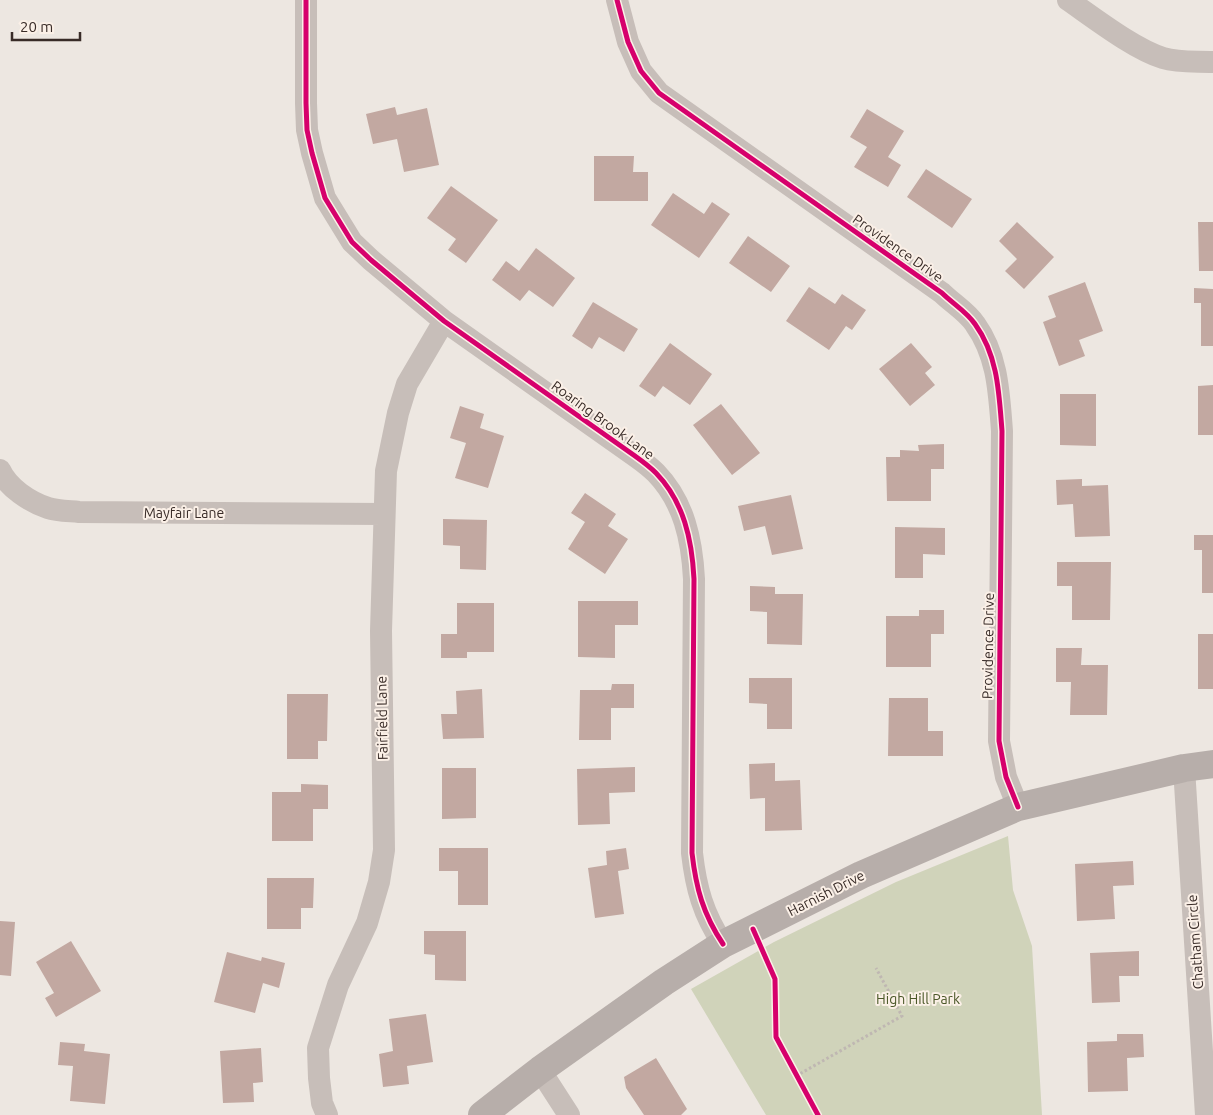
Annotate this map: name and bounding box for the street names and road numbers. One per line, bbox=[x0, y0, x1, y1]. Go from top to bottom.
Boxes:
street label: Providence Drive bbox=[850, 211, 946, 285]
street label: Roaring Brook Lane bbox=[549, 377, 657, 463]
street label: Mayfair Lane bbox=[144, 505, 224, 521]
street label: Providence Drive bbox=[979, 593, 997, 699]
street label: Fairfield Lane bbox=[373, 676, 391, 760]
street label: Harnish Drive bbox=[785, 867, 867, 919]
street label: Chatham Circle bbox=[1184, 894, 1206, 990]

